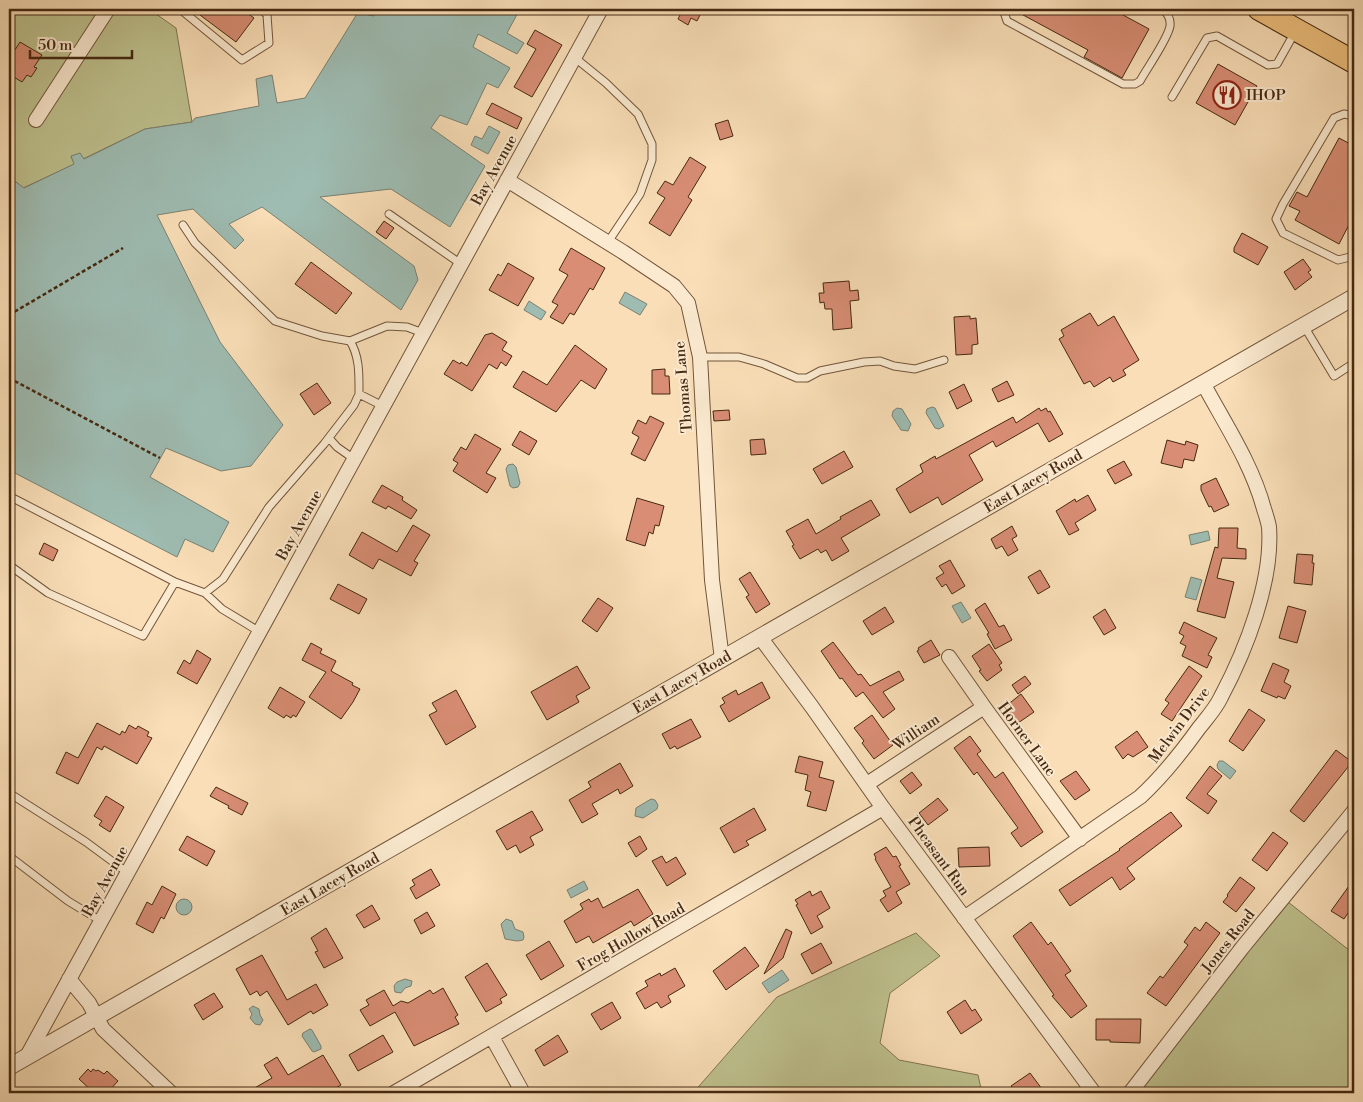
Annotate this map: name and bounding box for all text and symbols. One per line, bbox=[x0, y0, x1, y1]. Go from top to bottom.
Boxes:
scale bar bbox=[30, 28, 132, 60]
text: 50 m bbox=[38, 36, 72, 55]
restaurant icon: IHOP bbox=[1212, 80, 1242, 110]
place label: IHOP bbox=[1246, 86, 1286, 105]
street label: Bay Avenue bbox=[467, 132, 522, 210]
street label: Thomas Lane bbox=[670, 340, 697, 434]
street label: East Lacey Road bbox=[981, 445, 1086, 517]
street label: Bay Avenue bbox=[272, 487, 327, 565]
street label: East Lacey Road bbox=[630, 646, 735, 718]
street label: Melwin Drive bbox=[1145, 683, 1214, 767]
street label: Horner Lane bbox=[993, 698, 1060, 780]
street label: William bbox=[888, 710, 943, 756]
street label: Pheasant Run bbox=[903, 813, 974, 900]
street label: Bay Avenue bbox=[78, 843, 133, 921]
street label: East Lacey Road bbox=[278, 848, 383, 920]
street label: Frog Hollow Road bbox=[574, 899, 689, 976]
street label: Jones Road bbox=[1197, 905, 1260, 978]

